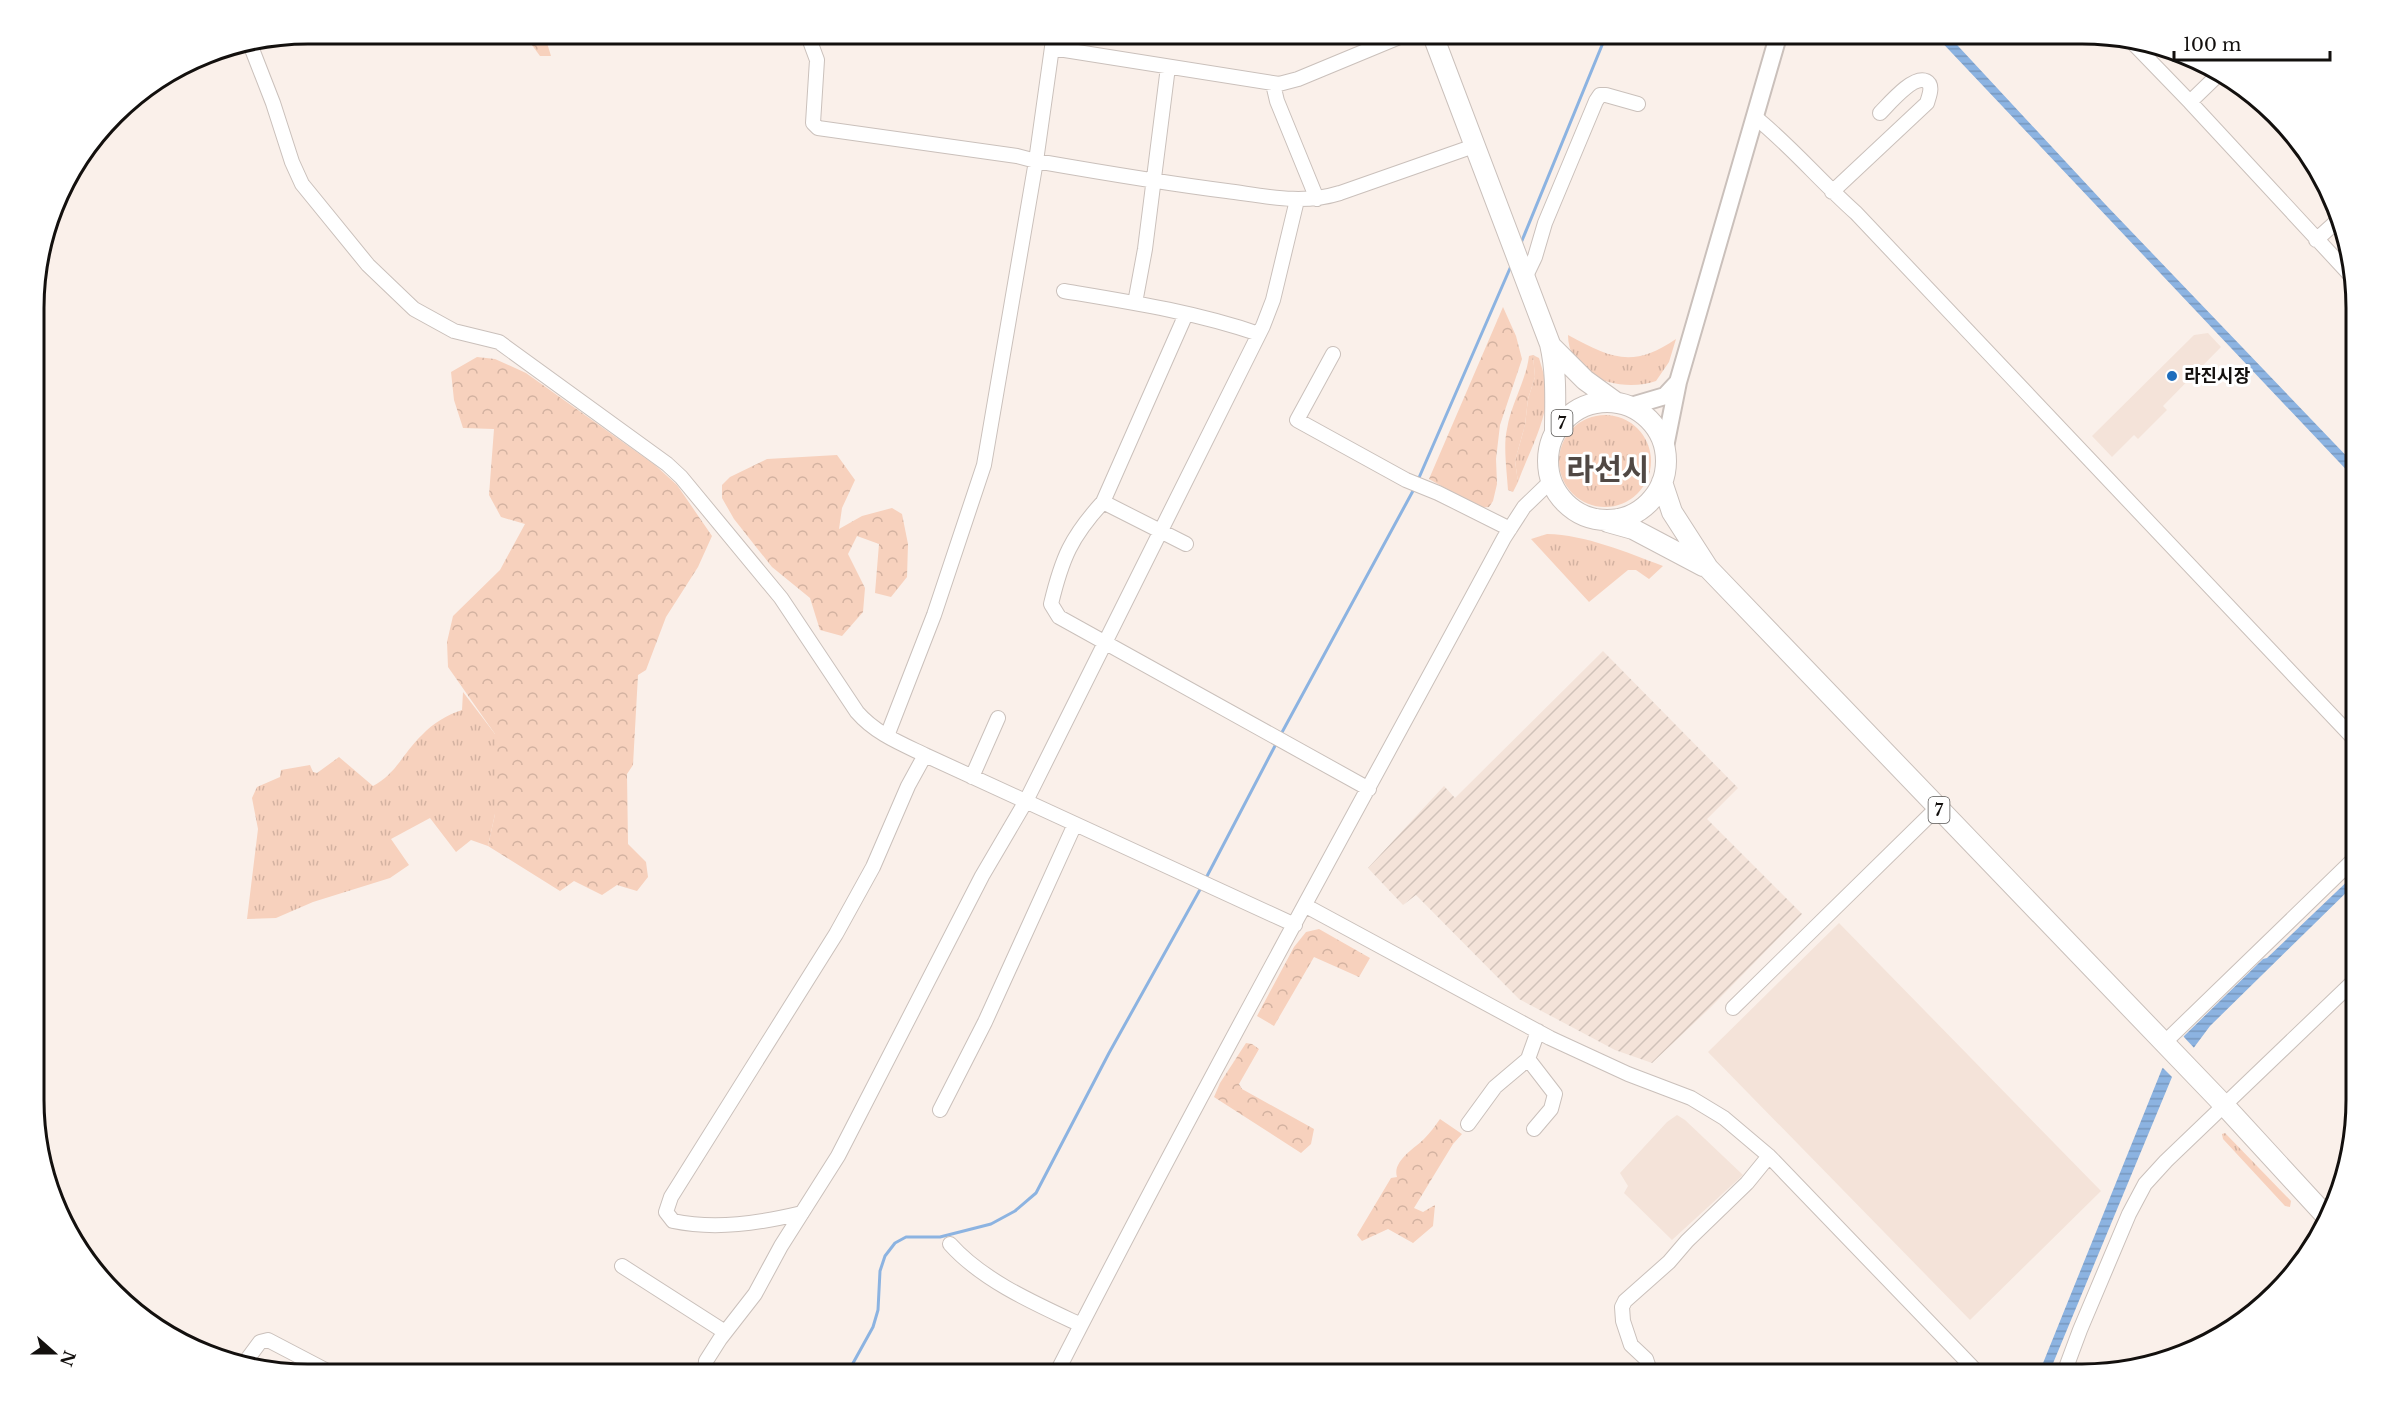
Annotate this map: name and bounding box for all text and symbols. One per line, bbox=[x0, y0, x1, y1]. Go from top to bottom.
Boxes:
scale bar bbox=[2174, 24, 2330, 62]
text: 100 m bbox=[2183, 34, 2241, 56]
place label: 라진시장 bbox=[2184, 365, 2251, 387]
marker: 라진시장 bbox=[2165, 369, 2179, 383]
road number: 7 bbox=[1552, 410, 1572, 436]
district label: 라선시 bbox=[1567, 451, 1649, 488]
road number: 7 bbox=[1928, 797, 1950, 823]
north arrow bbox=[24, 1323, 84, 1383]
text: N bbox=[56, 1348, 80, 1369]

